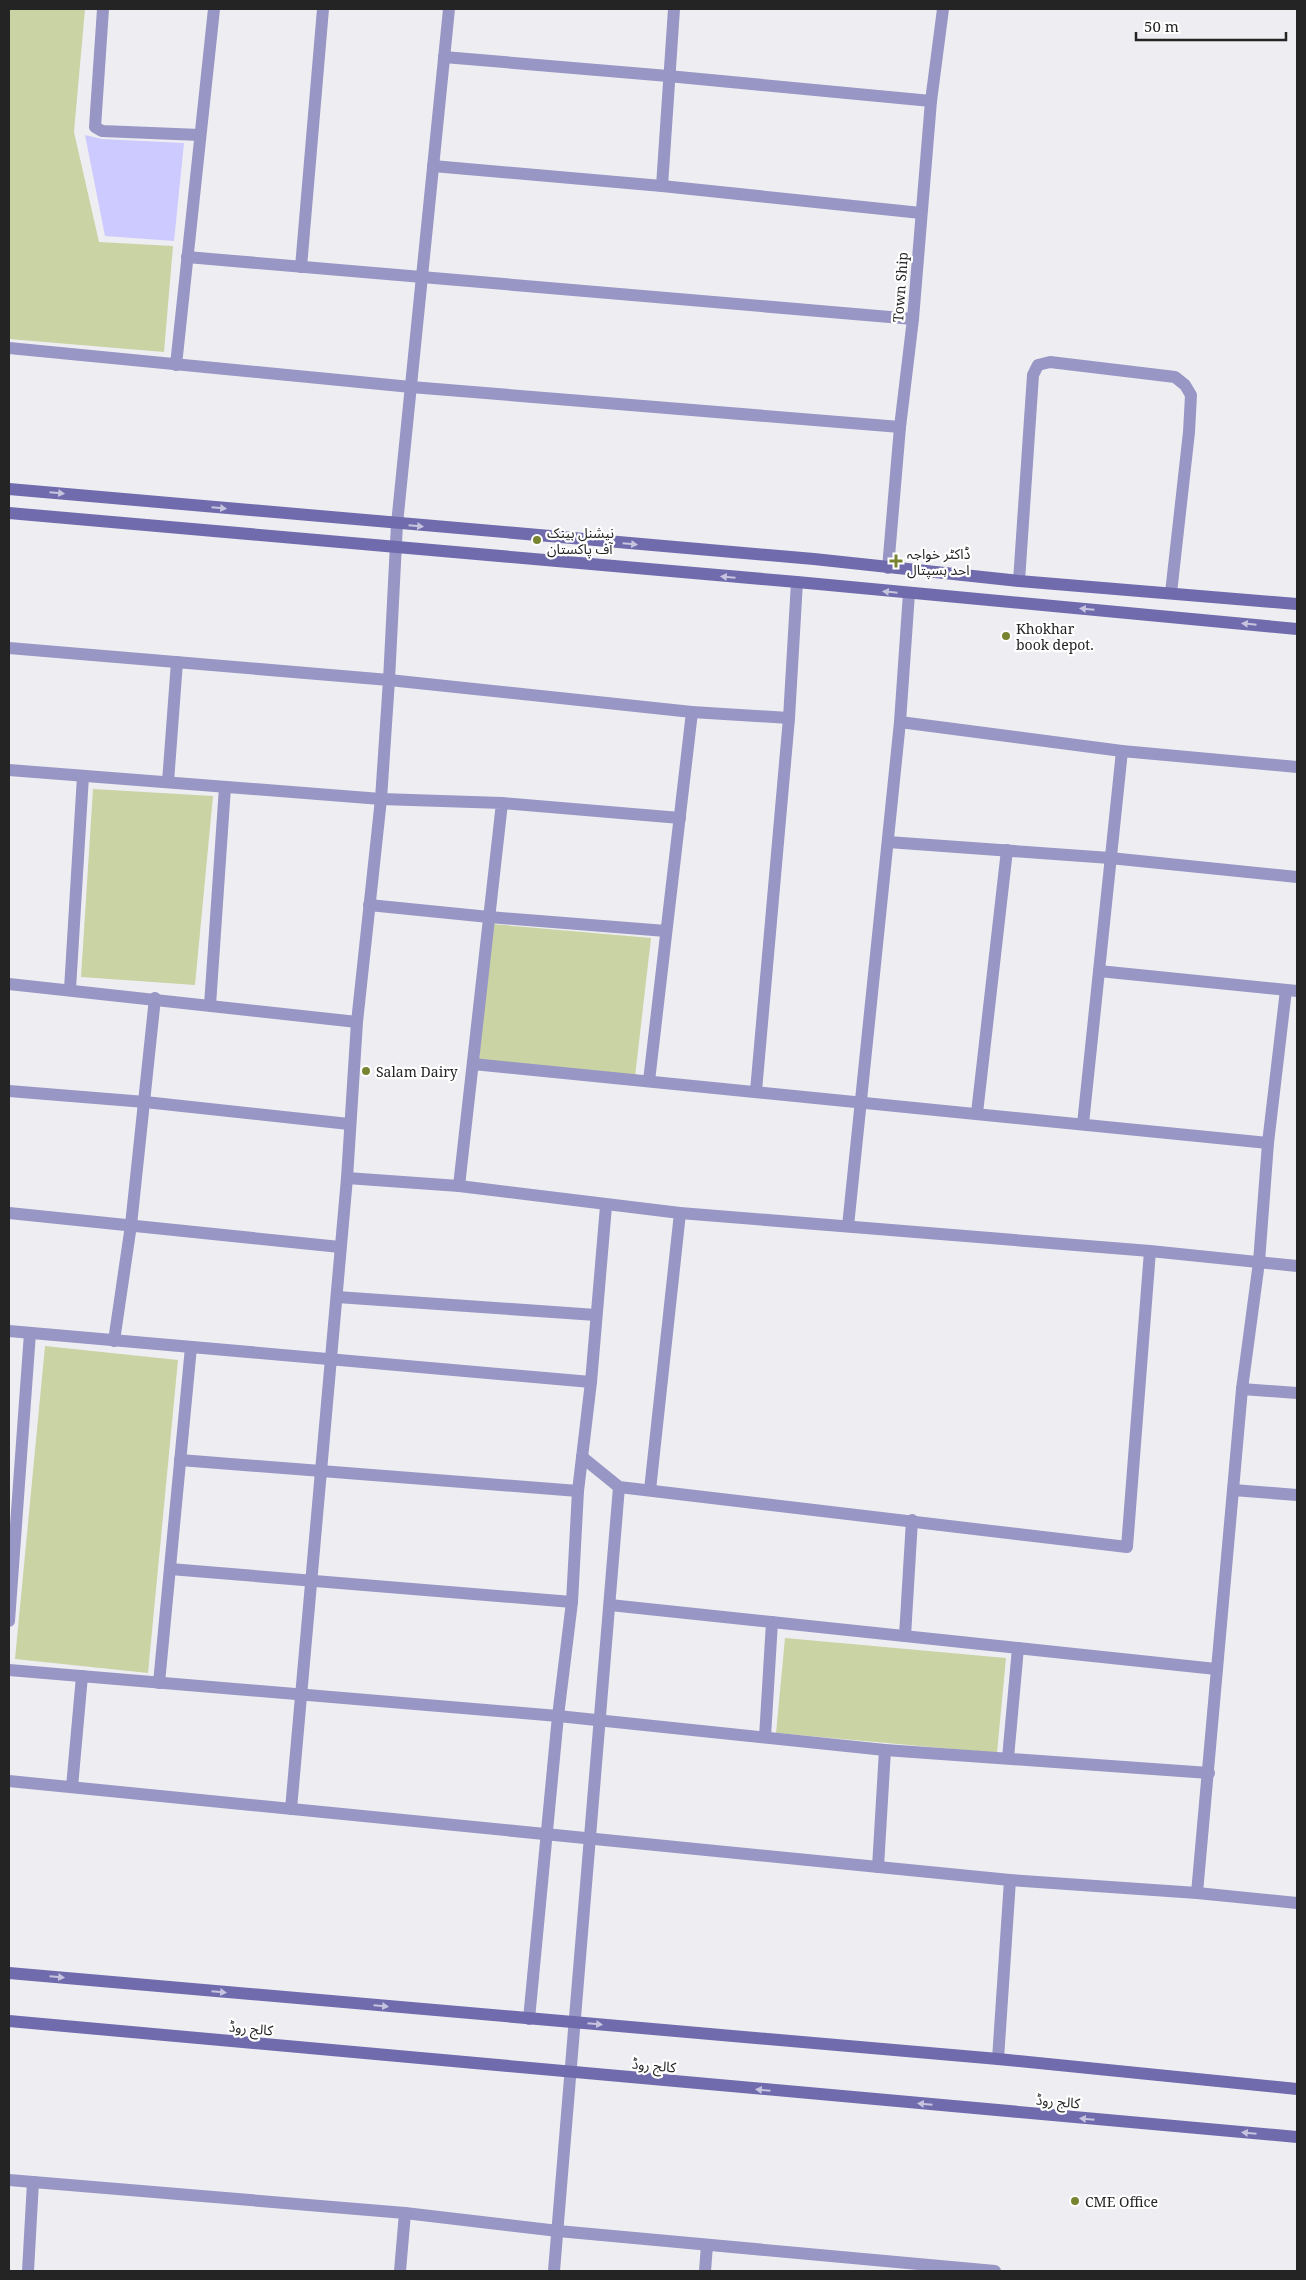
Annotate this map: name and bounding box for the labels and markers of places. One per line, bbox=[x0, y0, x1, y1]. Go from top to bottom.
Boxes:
place label: نیشنل بینک آف پاکستان bbox=[547, 523, 614, 559]
marker: نیشنل بینک آف پاکستان bbox=[531, 534, 543, 546]
place label: ڈاکٹر خواجہ احد ہسپتال bbox=[907, 544, 971, 580]
marker: ڈاکٹر خواجہ احد ہسپتال bbox=[889, 554, 903, 568]
place label: Khokhar book depot. bbox=[1016, 619, 1094, 654]
marker: Khokhar book depot. bbox=[1000, 630, 1012, 642]
place label: Salam Dairy bbox=[376, 1062, 458, 1081]
marker: Salam Dairy bbox=[360, 1065, 372, 1077]
place label: CME Office bbox=[1085, 2192, 1158, 2211]
marker: CME Office bbox=[1069, 2195, 1081, 2207]

